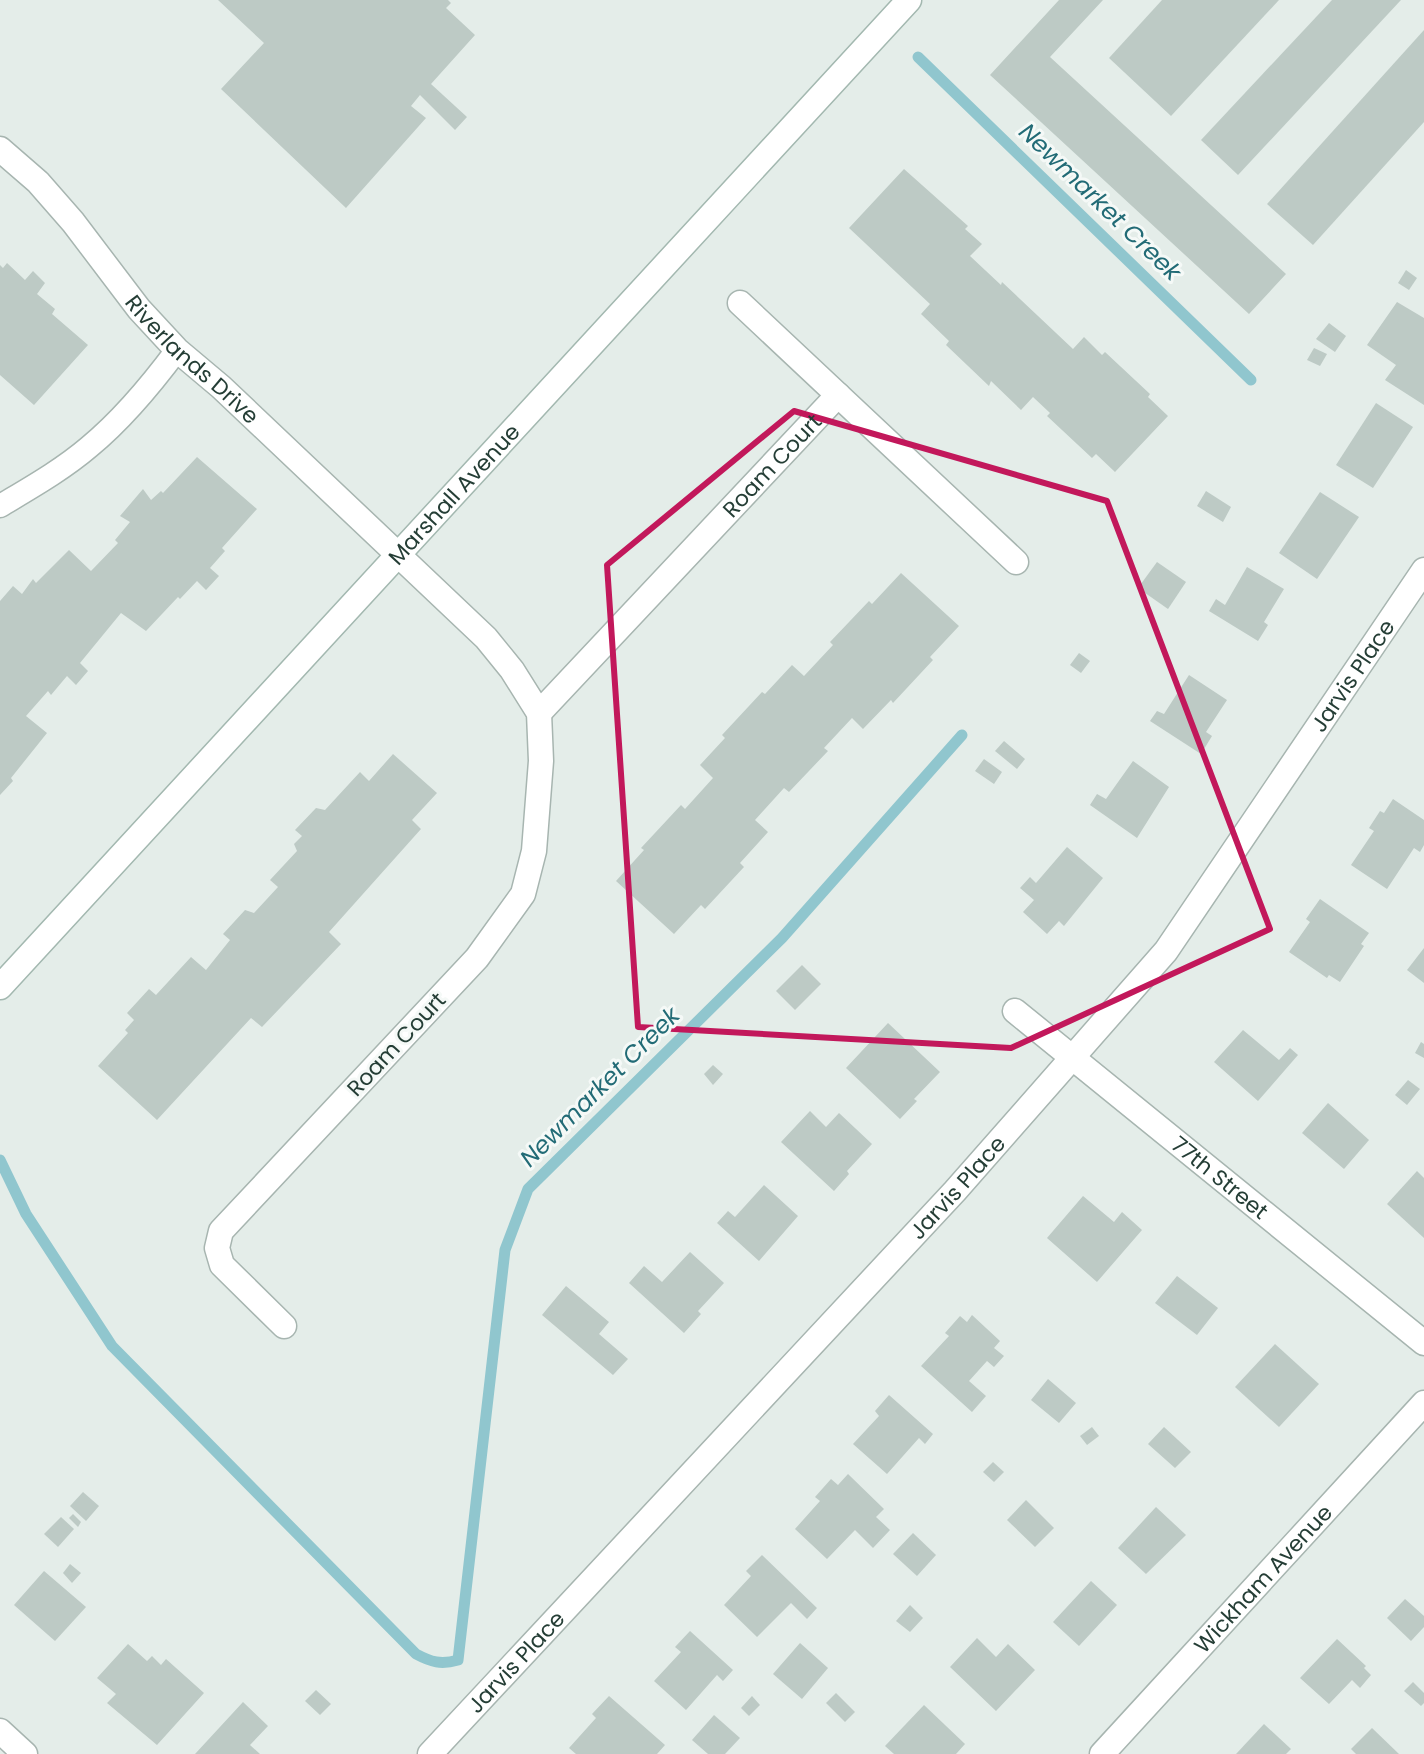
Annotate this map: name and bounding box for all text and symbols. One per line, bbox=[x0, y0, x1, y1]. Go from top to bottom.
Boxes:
water label: Newmarket Creek bbox=[1012, 115, 1190, 289]
street label: Riverlands Drive bbox=[118, 289, 266, 431]
street label: Roam Court bbox=[716, 407, 829, 524]
street label: Marshall Avenue bbox=[381, 417, 527, 572]
street label: Jarvis Place bbox=[1304, 613, 1402, 738]
street label: Roam Court bbox=[340, 985, 453, 1103]
water label: Newmarket Creek bbox=[512, 998, 688, 1174]
street label: Jarvis Place bbox=[903, 1129, 1013, 1246]
street label: 77th Street bbox=[1165, 1129, 1275, 1227]
street label: Wickham Avenue bbox=[1187, 1498, 1339, 1660]
street label: Jarvis Place bbox=[461, 1604, 572, 1720]

